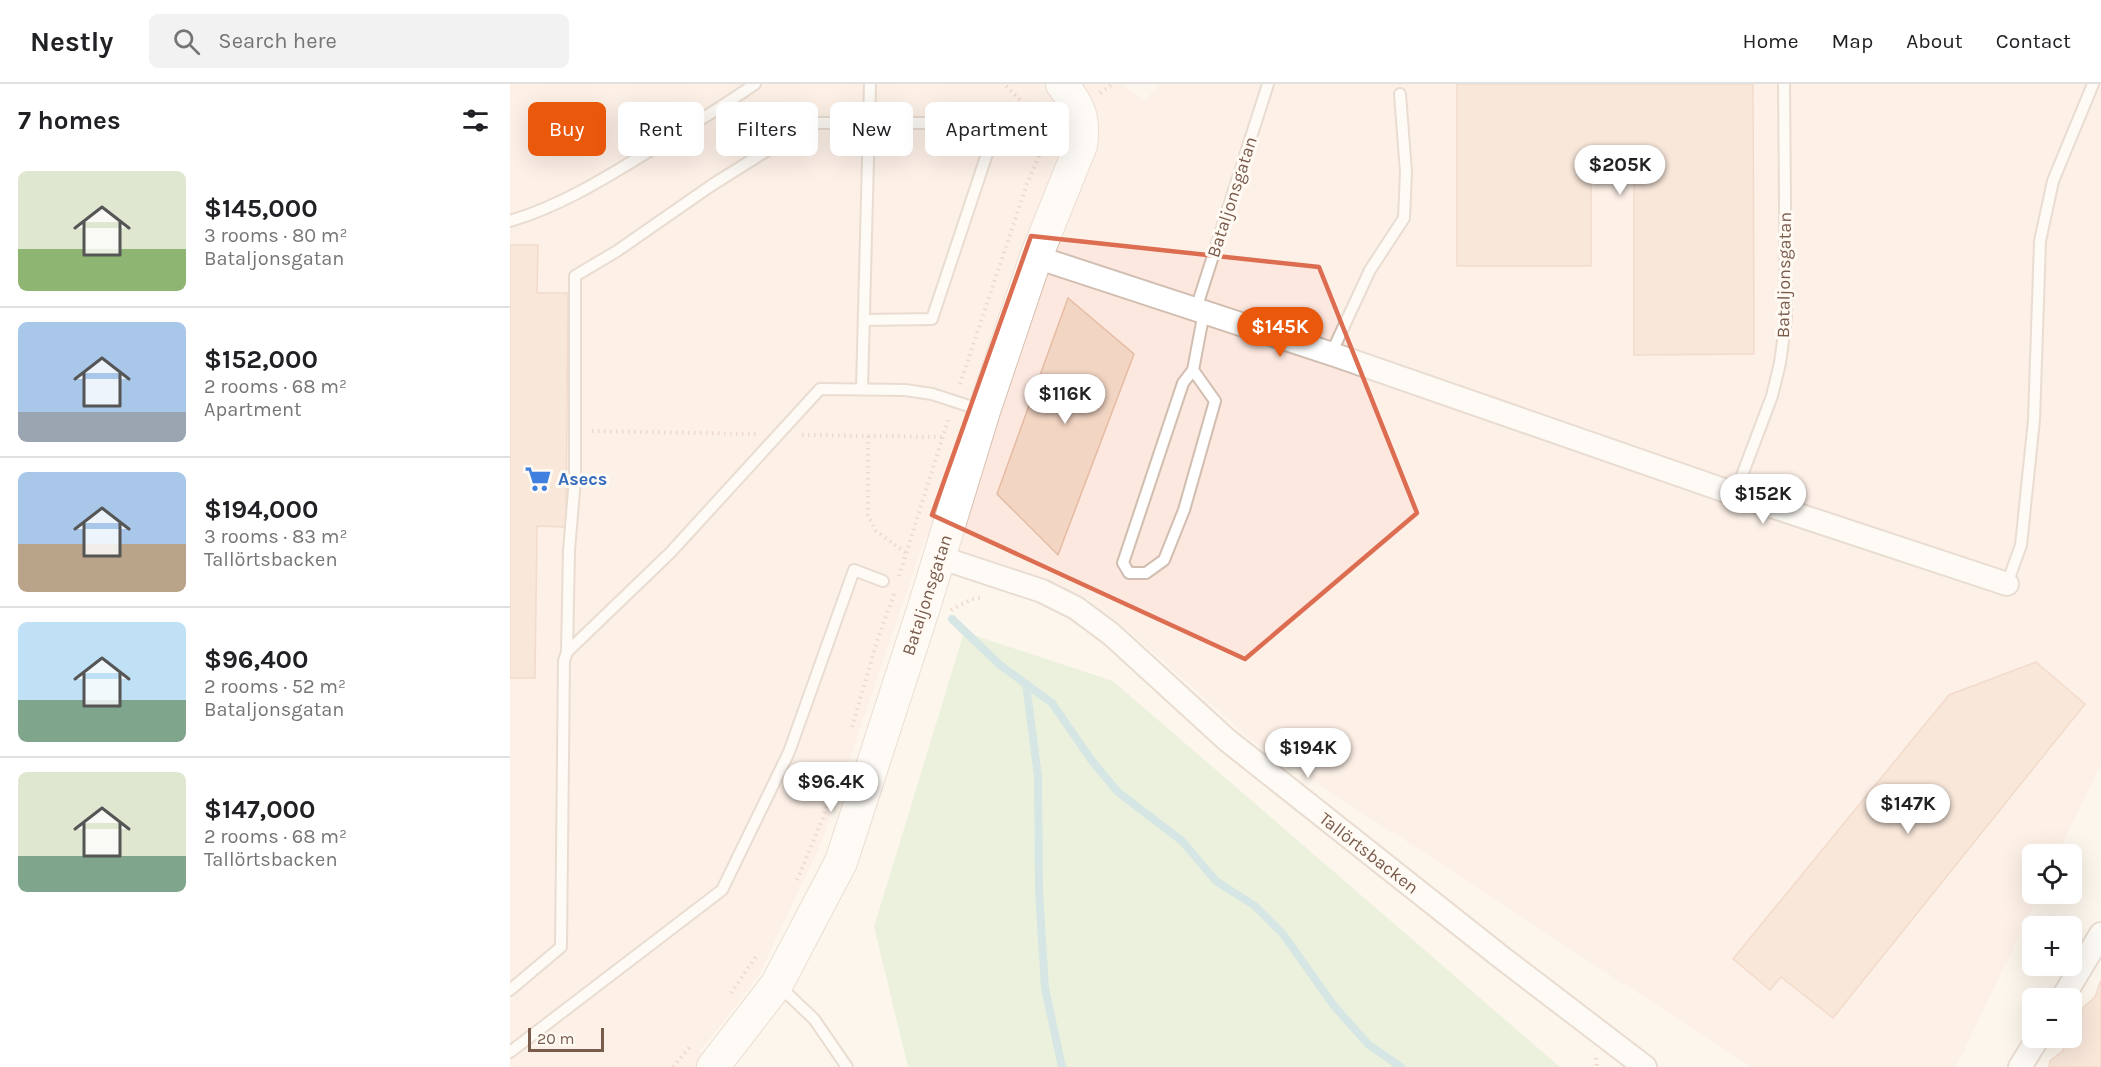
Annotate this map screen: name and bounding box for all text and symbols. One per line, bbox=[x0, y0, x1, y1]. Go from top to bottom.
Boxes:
search box bbox=[149, 14, 569, 68]
text: Nestly bbox=[30, 25, 113, 58]
icon: search bbox=[170, 25, 203, 58]
text: Search here bbox=[218, 28, 337, 54]
text: Home bbox=[1743, 29, 1799, 53]
text: Map bbox=[1832, 29, 1873, 53]
text: About bbox=[1906, 29, 1963, 53]
text: Contact bbox=[1996, 29, 2071, 53]
chip: Buy bbox=[528, 102, 606, 156]
chip: Rent bbox=[618, 102, 704, 156]
chip: Filters bbox=[716, 102, 818, 156]
chip: New bbox=[830, 102, 913, 156]
chip: Apartment bbox=[925, 102, 1069, 156]
icon: filters bbox=[459, 104, 492, 137]
text: 7 homes bbox=[18, 105, 121, 136]
street label: Bataljonsgatan bbox=[1202, 134, 1262, 260]
pin: $205K bbox=[1578, 145, 1662, 196]
text: $205K bbox=[1588, 153, 1652, 176]
text: $145,000 bbox=[204, 193, 318, 224]
icon: home bbox=[66, 195, 138, 267]
street label: Bataljonsgatan bbox=[1772, 212, 1796, 338]
text: 3 rooms · 80 m² bbox=[204, 224, 348, 247]
text: Bataljonsgatan bbox=[204, 247, 344, 270]
pin: $145K bbox=[1238, 307, 1322, 358]
text: $145K bbox=[1251, 315, 1309, 338]
text: $152,000 bbox=[204, 344, 318, 375]
icon: home bbox=[66, 346, 138, 418]
pin: $116K bbox=[1023, 374, 1107, 425]
text: 2 rooms · 68 m² bbox=[204, 375, 347, 398]
text: $116K bbox=[1038, 382, 1092, 405]
text: Apartment bbox=[204, 398, 302, 421]
supermarket icon: Asecs bbox=[523, 464, 553, 494]
place label: Asecs bbox=[558, 468, 607, 490]
pin: $152K bbox=[1721, 474, 1805, 525]
text: $152K bbox=[1734, 482, 1792, 505]
text: $194,000 bbox=[204, 494, 318, 525]
icon: home bbox=[66, 496, 138, 568]
text: 3 rooms · 83 m² bbox=[204, 525, 348, 548]
street label: Bataljonsgatan bbox=[897, 532, 957, 658]
text: Tallörtsbacken bbox=[204, 548, 337, 571]
text: $96,400 bbox=[204, 644, 309, 675]
icon: home bbox=[66, 646, 138, 718]
text: 2 rooms · 52 m² bbox=[204, 675, 346, 698]
text: Bataljonsgatan bbox=[204, 698, 344, 721]
pin: $194K bbox=[1266, 728, 1350, 779]
text: $194K bbox=[1279, 736, 1337, 759]
pin: $96.4K bbox=[782, 762, 880, 813]
text: $96.4K bbox=[797, 770, 865, 793]
pin: $147K bbox=[1866, 784, 1950, 835]
text: $147K bbox=[1880, 792, 1936, 815]
text: $147,000 bbox=[204, 794, 316, 825]
icon: home bbox=[66, 796, 138, 868]
street label: Tallörtsbacken bbox=[1315, 807, 1423, 899]
text: 2 rooms · 68 m² bbox=[204, 825, 347, 848]
map controls bbox=[2022, 844, 2082, 1048]
button: locate bbox=[2022, 844, 2082, 904]
text: Tallörtsbacken bbox=[204, 848, 337, 871]
button: + bbox=[2022, 916, 2082, 976]
button: − bbox=[2022, 988, 2082, 1048]
scale bar bbox=[528, 1025, 604, 1052]
text: 20 m bbox=[537, 1029, 575, 1048]

